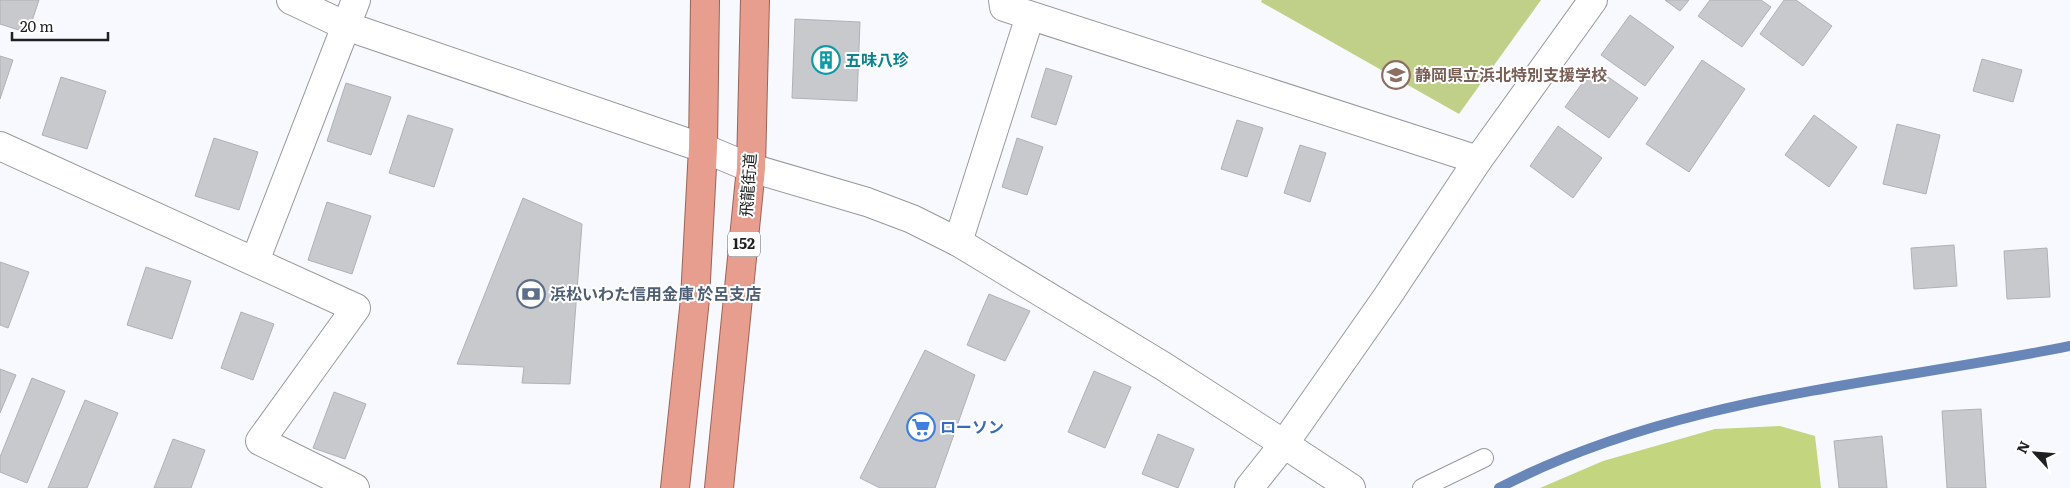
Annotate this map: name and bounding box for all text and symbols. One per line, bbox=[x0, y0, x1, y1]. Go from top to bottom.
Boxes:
scale bar bbox=[12, 10, 109, 42]
text: 20 m bbox=[20, 14, 54, 37]
building icon: 五味八珍 bbox=[811, 45, 841, 75]
place label: 五味八珍 bbox=[845, 47, 909, 71]
school or university icon: 静岡県立浜北特別支援学校 bbox=[1381, 60, 1411, 90]
place label: 静岡県立浜北特別支援学校 bbox=[1415, 62, 1607, 86]
street label: 飛龍街道 bbox=[733, 152, 761, 218]
road number: 152 bbox=[728, 232, 760, 256]
bank icon: 浜松いわた信用金庫 於呂支店 bbox=[516, 279, 546, 309]
place label: 浜松いわた信用金庫 於呂支店 bbox=[550, 281, 761, 305]
supermarket icon: ローソン bbox=[906, 412, 936, 442]
place label: ローソン bbox=[940, 414, 1004, 438]
north arrow bbox=[2010, 428, 2060, 478]
text: N bbox=[2011, 437, 2034, 457]

